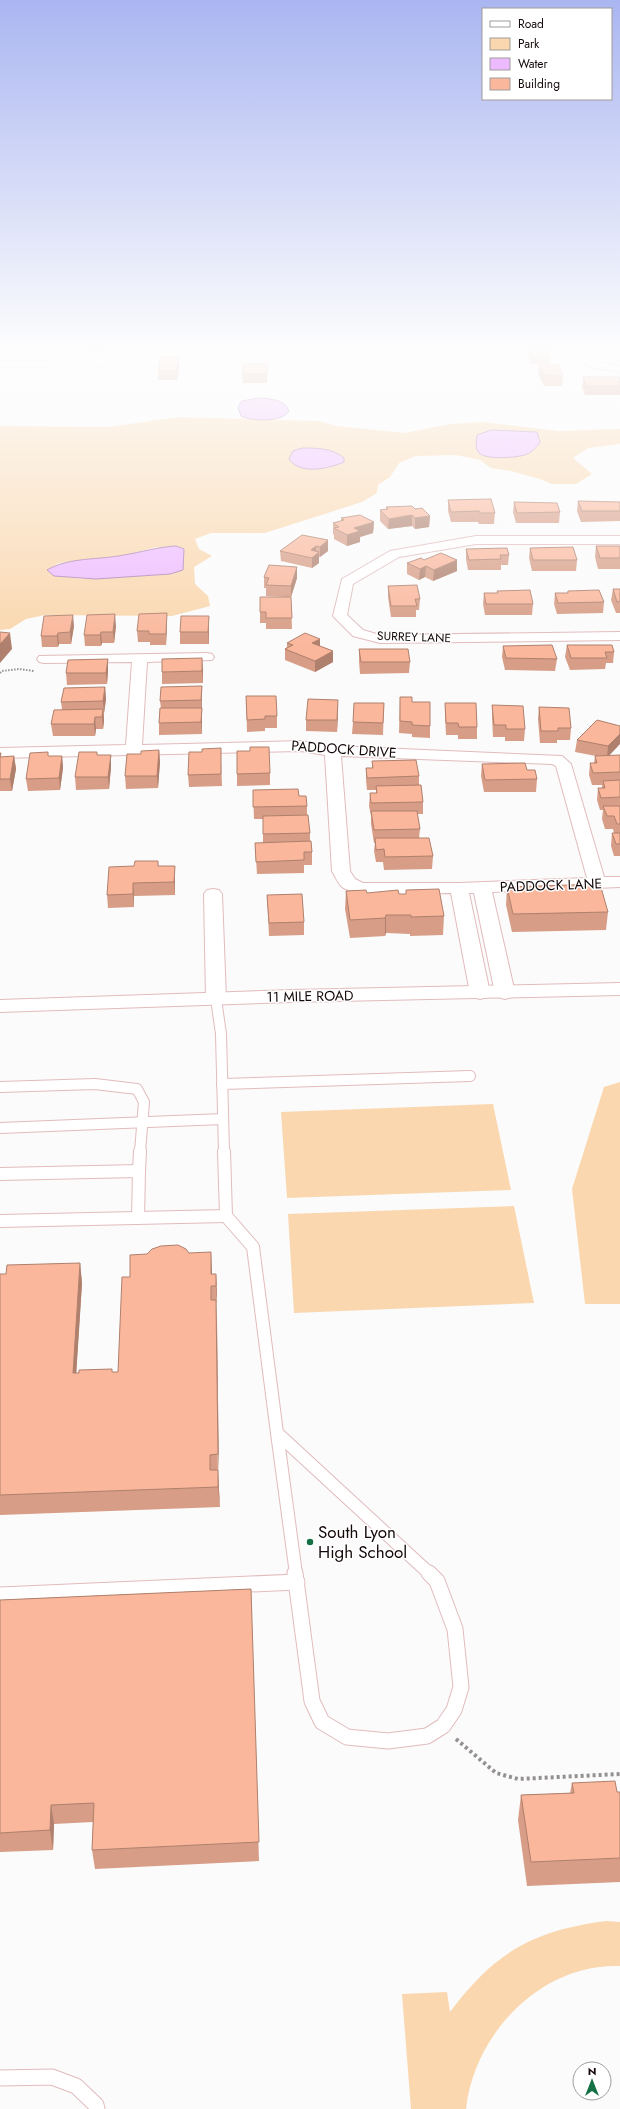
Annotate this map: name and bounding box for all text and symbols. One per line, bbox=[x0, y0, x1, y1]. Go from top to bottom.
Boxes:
legend bbox=[482, 8, 612, 100]
text: Road bbox=[518, 15, 544, 33]
text: Park bbox=[518, 35, 540, 53]
text: Water bbox=[518, 55, 549, 73]
text: Building bbox=[518, 75, 560, 93]
street label: SURREY LANE bbox=[377, 627, 451, 647]
street label: PADDOCK DRIVE bbox=[291, 735, 397, 763]
street label: PADDOCK LANE bbox=[500, 873, 602, 897]
street label: 11 MILE ROAD bbox=[266, 985, 354, 1007]
place label: South Lyon High School bbox=[318, 1520, 407, 1564]
marker: South Lyon High School bbox=[305, 1537, 315, 1547]
north arrow bbox=[572, 2061, 612, 2101]
text: N bbox=[588, 2063, 596, 2079]

